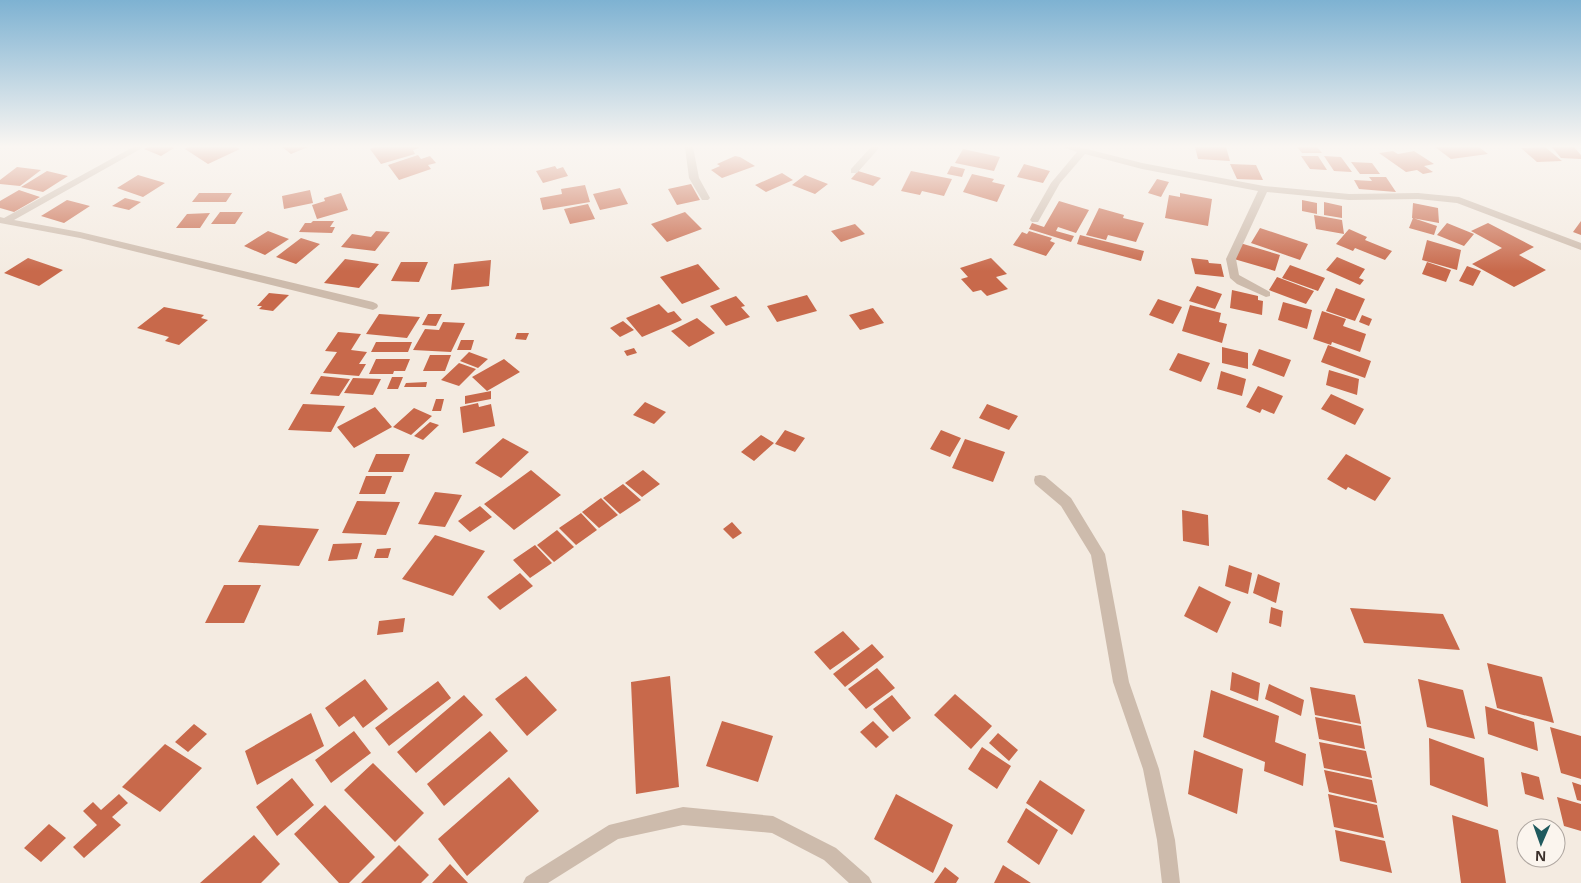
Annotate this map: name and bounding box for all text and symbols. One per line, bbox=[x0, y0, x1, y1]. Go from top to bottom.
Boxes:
north arrow bbox=[1516, 818, 1566, 868]
text: N bbox=[1535, 847, 1547, 866]

